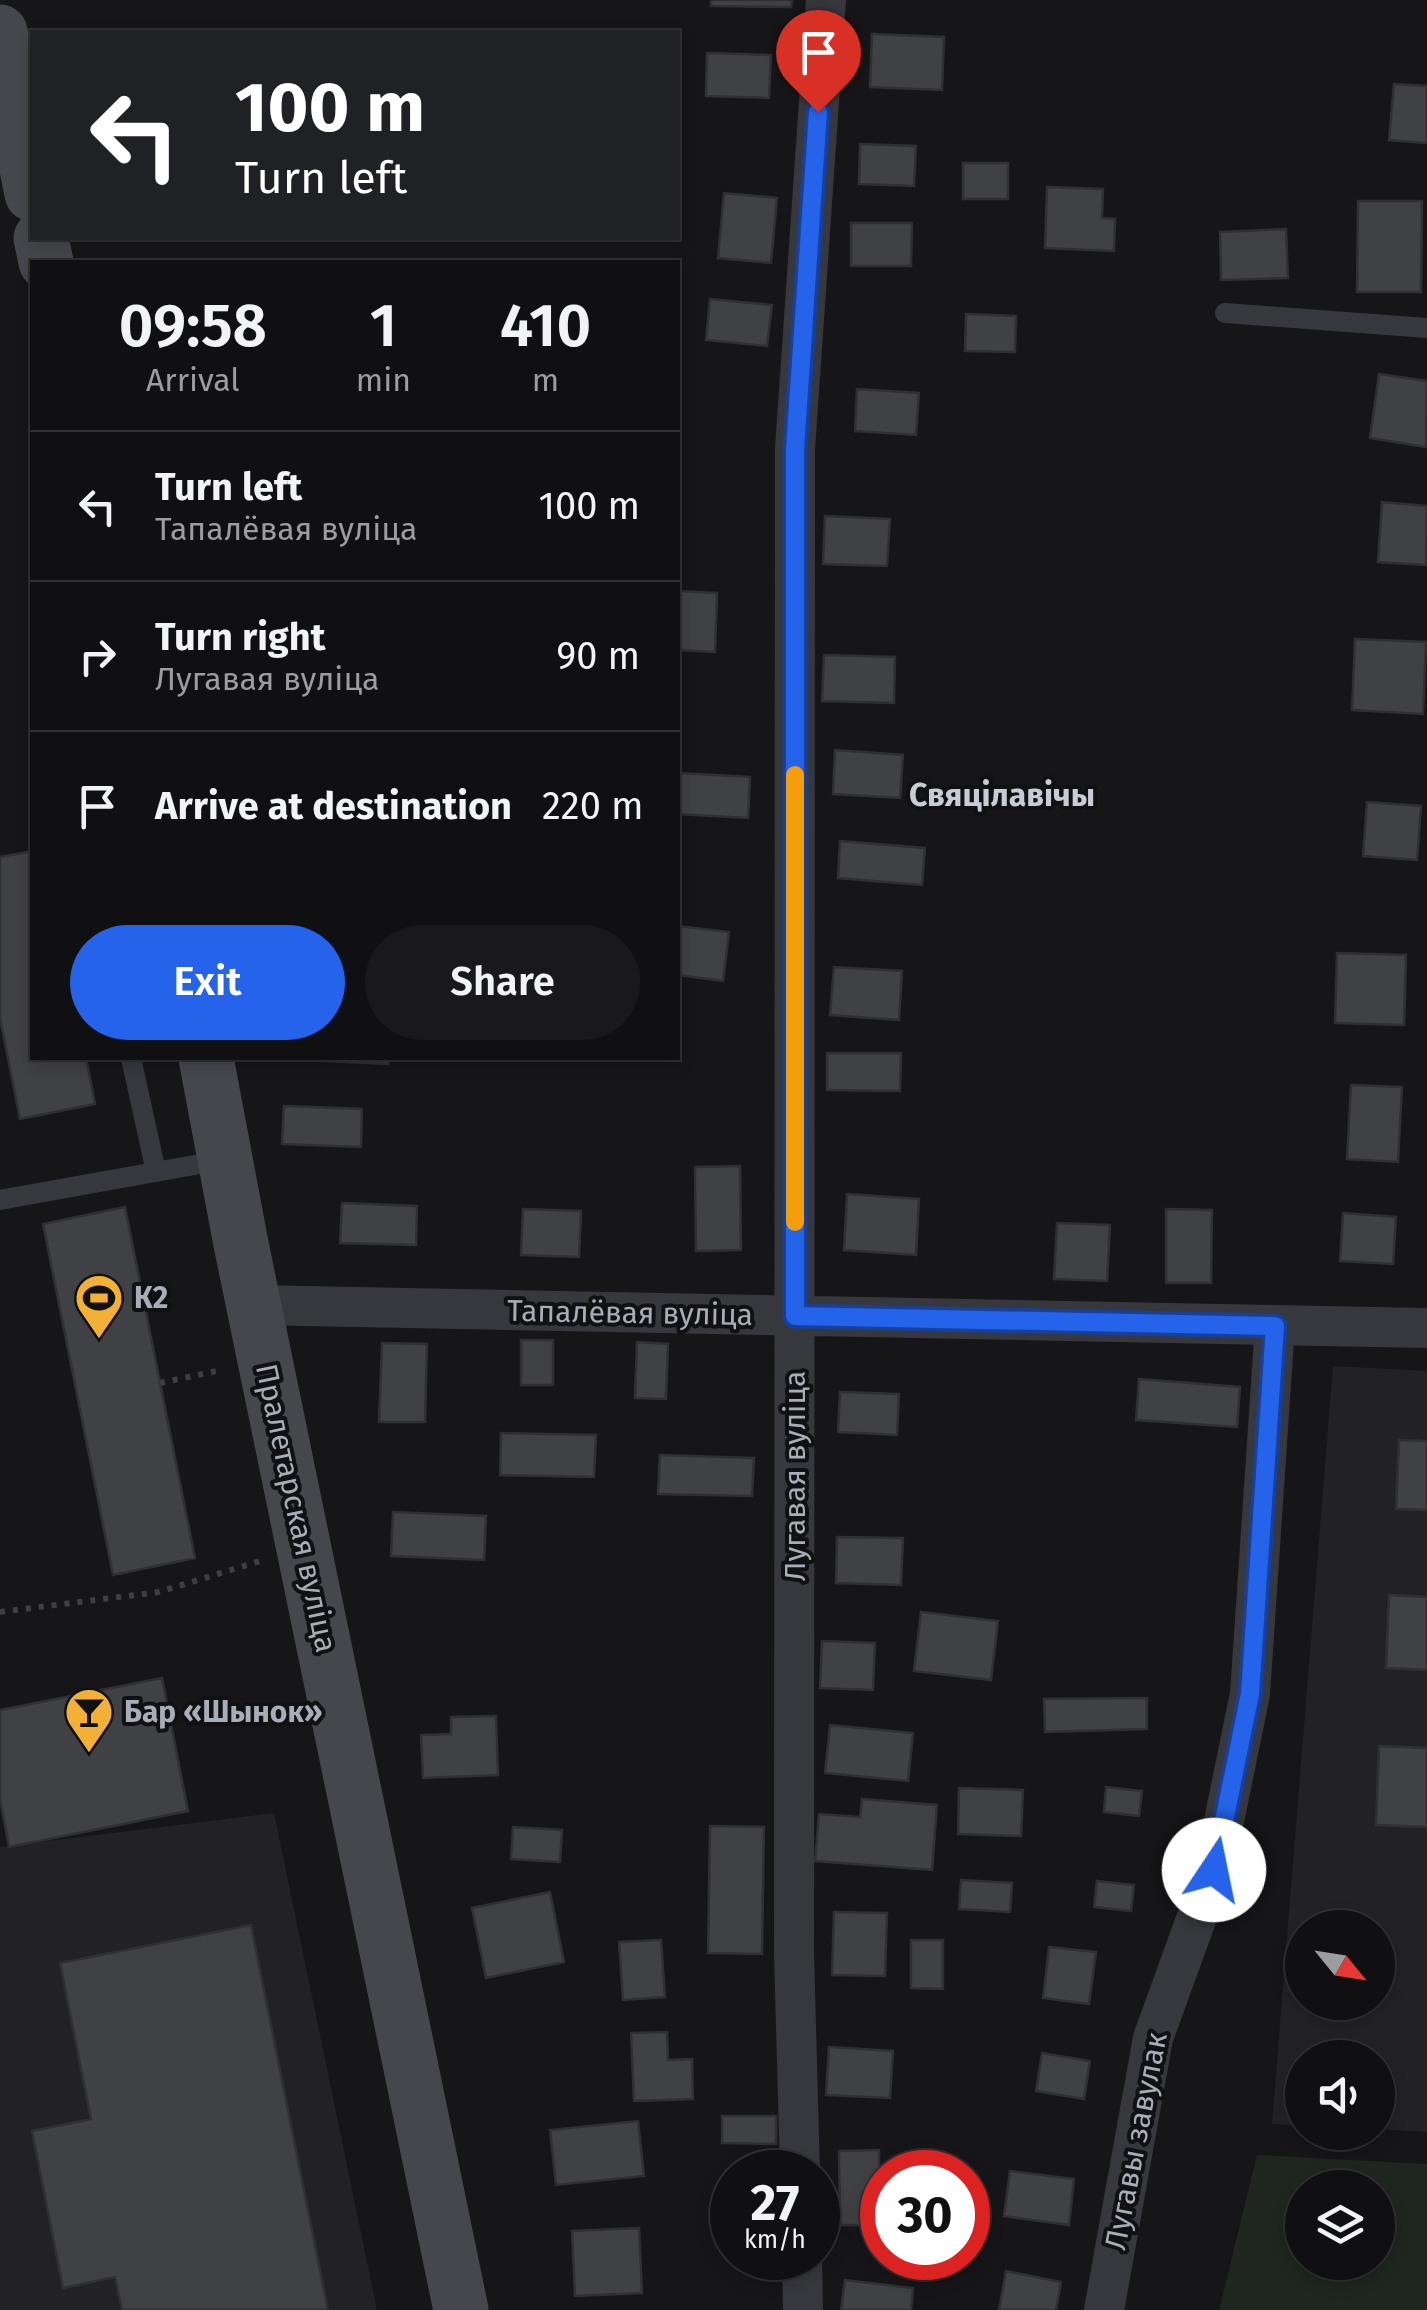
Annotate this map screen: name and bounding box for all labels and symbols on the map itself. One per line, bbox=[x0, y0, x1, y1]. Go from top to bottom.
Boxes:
pin bbox=[776, 10, 861, 113]
district label: Свяцілавічы bbox=[909, 776, 1095, 814]
sports icon: К2 bbox=[73, 1272, 125, 1340]
place label: К2 bbox=[134, 1280, 168, 1316]
street label: Тапалёвая вуліца bbox=[507, 1293, 753, 1333]
street label: Пралетарская вуліца bbox=[248, 1360, 344, 1656]
street label: Лугавая вуліца bbox=[777, 1371, 813, 1581]
bar icon: Бар «Шынок» bbox=[63, 1686, 115, 1754]
place label: Бар «Шынок» bbox=[124, 1694, 323, 1730]
position arrow bbox=[1162, 1818, 1266, 1922]
north arrow bbox=[1285, 1910, 1395, 2020]
street label: Лугавы завулак bbox=[1097, 2029, 1175, 2253]
speed limit sign: 30 bbox=[860, 2150, 990, 2280]

